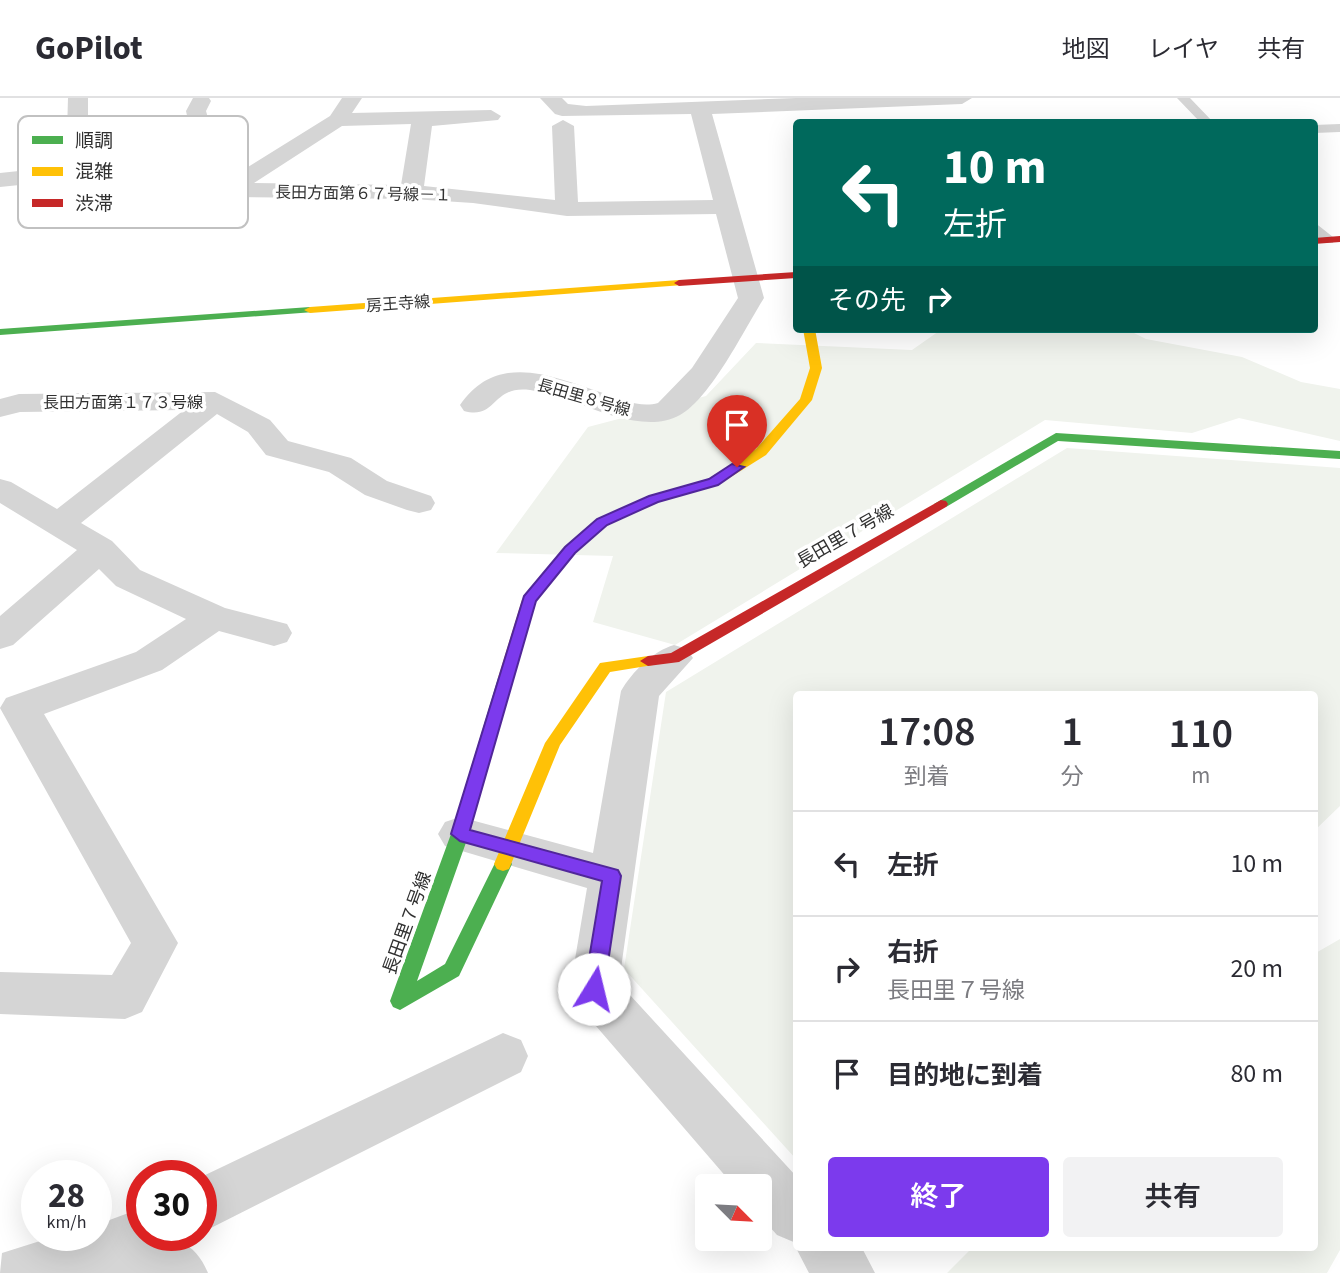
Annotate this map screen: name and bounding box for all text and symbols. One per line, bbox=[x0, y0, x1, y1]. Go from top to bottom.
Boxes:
text: GoPilot bbox=[35, 25, 143, 72]
text: 地図 bbox=[1062, 32, 1110, 67]
text: レイヤ bbox=[1148, 32, 1219, 67]
text: 共有 bbox=[1257, 32, 1305, 67]
legend bbox=[18, 116, 248, 228]
text: 順調 bbox=[75, 128, 113, 155]
text: 10 m bbox=[943, 133, 1047, 203]
icon: left bbox=[828, 147, 919, 238]
text: 混雑 bbox=[75, 159, 113, 186]
street label: 長田方面第６７号線－１ bbox=[275, 181, 451, 207]
text: 渋滞 bbox=[75, 191, 113, 218]
text: 左折 bbox=[943, 202, 1007, 248]
icon: right bbox=[920, 280, 958, 318]
text: その先 bbox=[828, 282, 906, 319]
street label: 房王寺線 bbox=[365, 291, 431, 317]
street label: 長田里８号線 bbox=[535, 374, 633, 422]
street label: 長田方面第１７３号線 bbox=[43, 392, 203, 414]
pin bbox=[707, 395, 767, 467]
icon: arrive bbox=[718, 406, 756, 444]
street label: 長田里７号線 bbox=[792, 499, 898, 574]
text: 17:08 bbox=[878, 702, 976, 762]
text: 1 bbox=[1061, 702, 1083, 762]
text: 110 bbox=[1168, 704, 1233, 764]
text: m bbox=[1191, 759, 1210, 792]
text: 到着 bbox=[904, 760, 950, 793]
text: 分 bbox=[1061, 760, 1084, 793]
icon: left bbox=[828, 845, 866, 883]
text: 10 m bbox=[1230, 845, 1283, 882]
text: 左折 bbox=[887, 847, 939, 884]
street label: 長田里７号線 bbox=[377, 868, 438, 978]
text: 右折 bbox=[887, 934, 939, 971]
icon: right bbox=[828, 950, 866, 988]
text: 20 m bbox=[1230, 950, 1283, 987]
position arrow bbox=[557, 952, 631, 1026]
text: 長田里７号線 bbox=[887, 974, 1025, 1007]
icon: arrive bbox=[828, 1055, 866, 1093]
text: 80 m bbox=[1230, 1055, 1283, 1092]
text: 目的地に到着 bbox=[887, 1057, 1043, 1094]
button: 終了 bbox=[828, 1157, 1049, 1237]
button: 共有 bbox=[1063, 1157, 1283, 1237]
speed limit sign: 30 bbox=[126, 1160, 217, 1251]
text: 28 bbox=[48, 1171, 85, 1221]
north arrow bbox=[695, 1174, 772, 1251]
map controls bbox=[695, 1174, 772, 1251]
text: km/h bbox=[47, 1210, 86, 1235]

